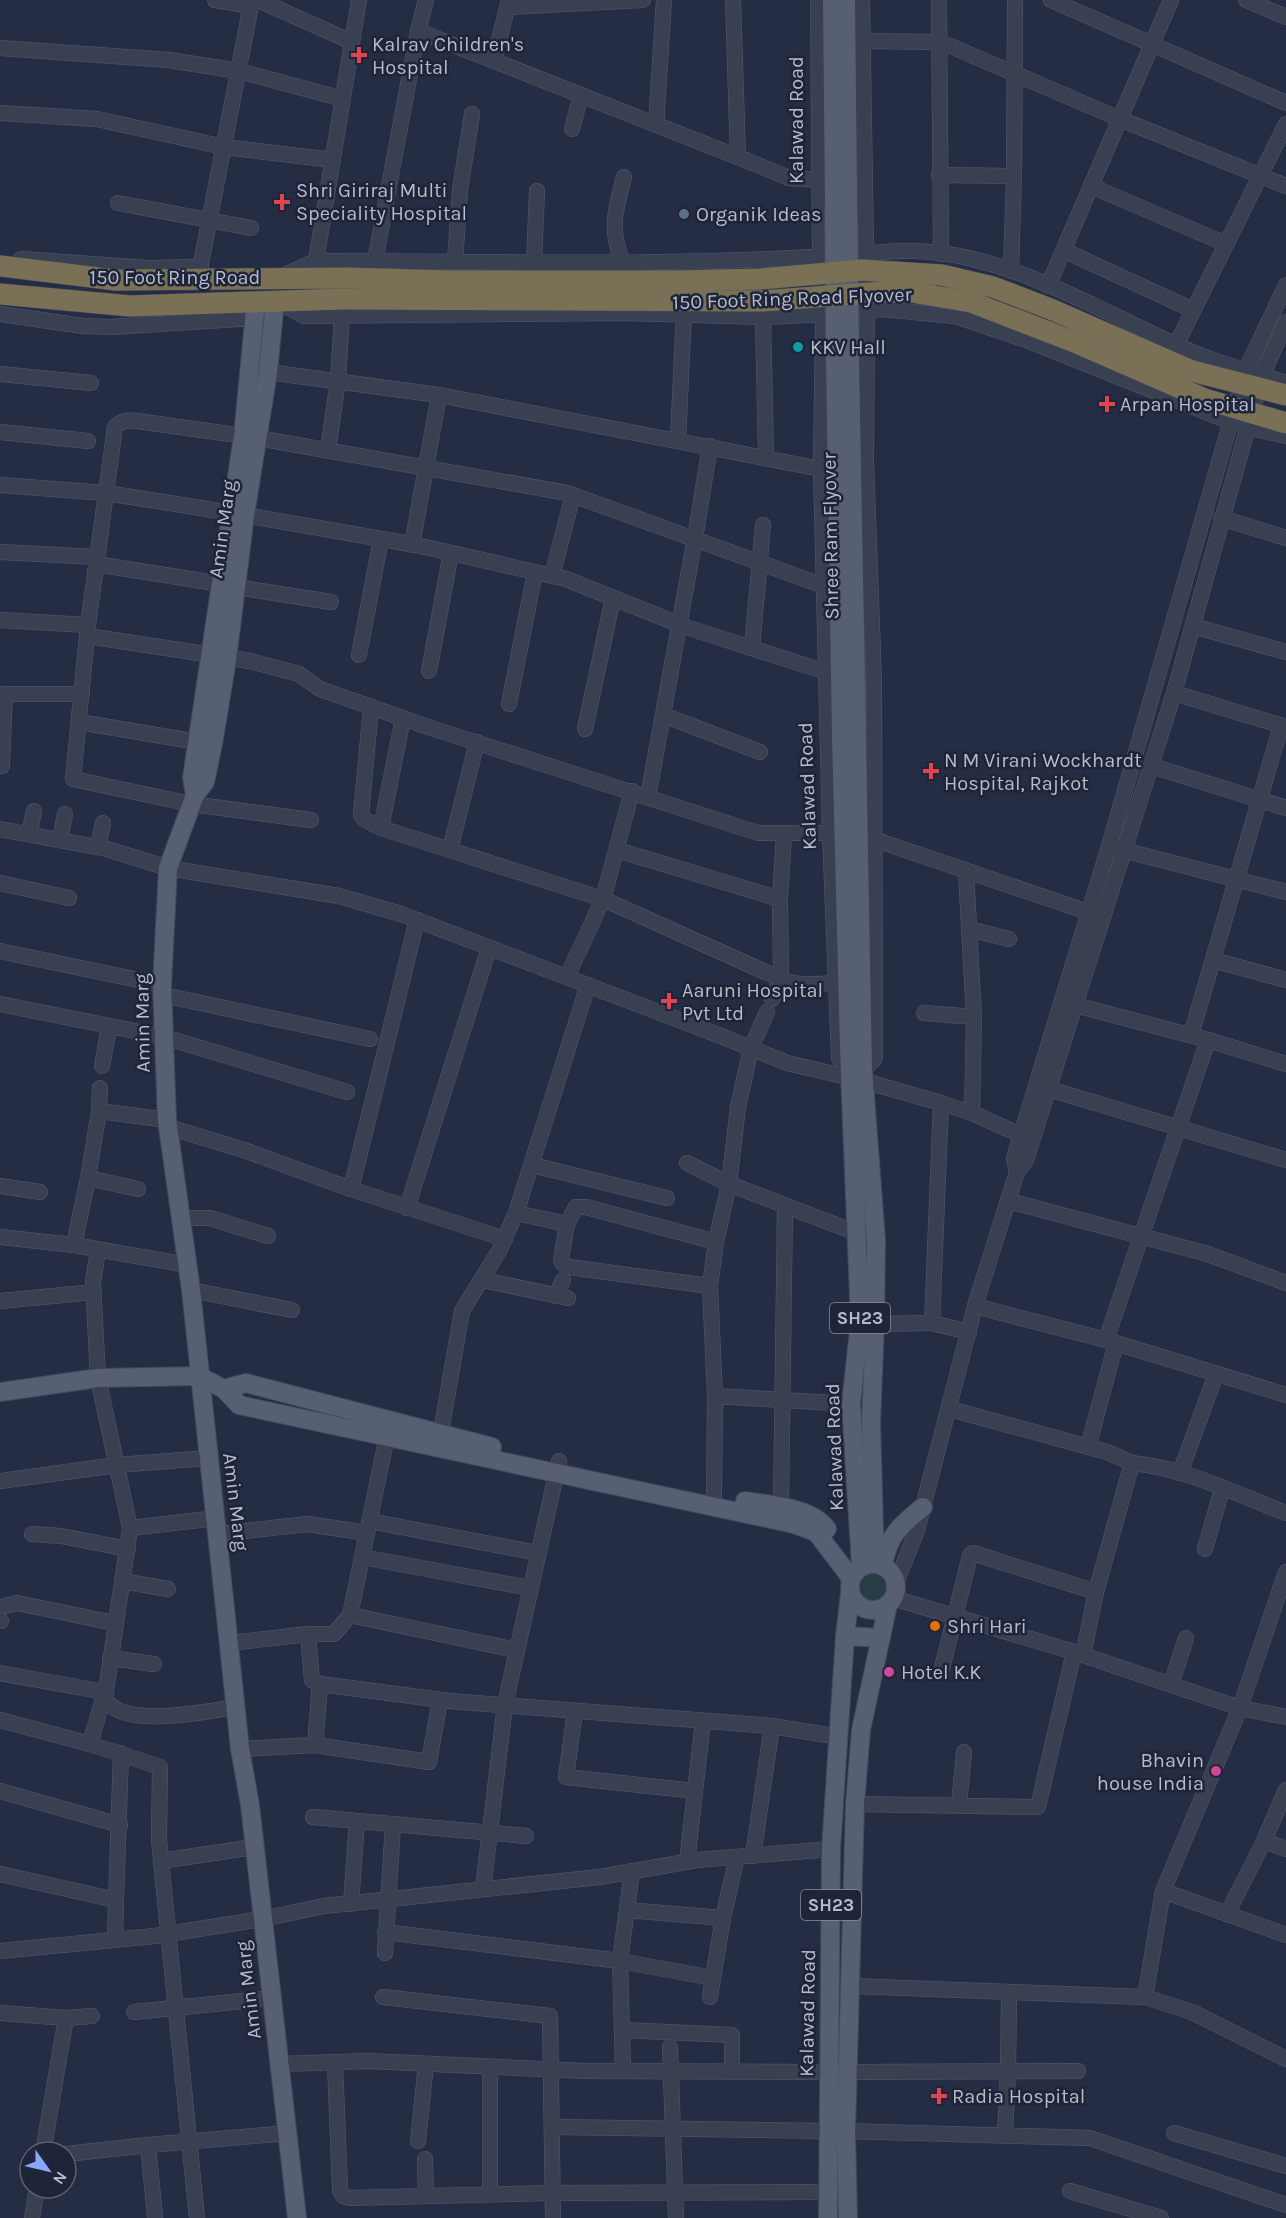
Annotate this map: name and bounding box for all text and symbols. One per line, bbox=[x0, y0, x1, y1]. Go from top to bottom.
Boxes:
place label: Kalrav Children's Hospital bbox=[372, 33, 524, 79]
marker: Kalrav Children's Hospital bbox=[350, 46, 368, 64]
street label: Kalawad Road bbox=[785, 56, 808, 184]
place label: Shri Giriraj Multi Speciality Hospital bbox=[296, 179, 467, 225]
marker: Shri Giriraj Multi Speciality Hospital bbox=[273, 193, 291, 211]
place label: Organik Ideas bbox=[696, 203, 821, 226]
marker: Organik Ideas bbox=[677, 207, 691, 221]
street label: 150 Foot Ring Road bbox=[90, 266, 260, 289]
street label: 150 Foot Ring Road Flyover bbox=[672, 283, 913, 314]
place label: KKV Hall bbox=[810, 336, 886, 359]
marker: KKV Hall bbox=[791, 340, 805, 354]
place label: Arpan Hospital bbox=[1120, 393, 1255, 416]
marker: Arpan Hospital bbox=[1098, 395, 1116, 413]
street label: Shree Ram Flyover bbox=[818, 451, 843, 620]
street label: Amin Marg bbox=[204, 478, 241, 580]
street label: Kalawad Road bbox=[794, 722, 821, 850]
place label: N M Virani Wockhardt Hospital, Rajkot bbox=[944, 749, 1142, 795]
marker: N M Virani Wockhardt Hospital, Rajkot bbox=[922, 762, 940, 780]
street label: Amin Marg bbox=[130, 973, 155, 1073]
place label: Aaruni Hospital Pvt Ltd bbox=[682, 979, 823, 1025]
marker: Aaruni Hospital Pvt Ltd bbox=[660, 992, 678, 1010]
road number: SH23 bbox=[830, 1303, 890, 1333]
street label: Kalawad Road bbox=[821, 1383, 848, 1511]
street label: Amin Marg bbox=[218, 1451, 253, 1553]
place label: Shri Hari bbox=[947, 1615, 1027, 1638]
marker: Shri Hari bbox=[928, 1619, 942, 1633]
place label: Hotel K.K bbox=[901, 1661, 981, 1684]
marker: Hotel K.K bbox=[882, 1665, 896, 1679]
place label: Bhavin house India bbox=[1097, 1749, 1204, 1795]
marker: Bhavin house India bbox=[1209, 1764, 1223, 1778]
road number: SH23 bbox=[801, 1890, 861, 1920]
street label: Amin Marg bbox=[231, 1939, 266, 2041]
street label: Kalawad Road bbox=[795, 1949, 820, 2077]
place label: Radia Hospital bbox=[952, 2085, 1085, 2108]
marker: Radia Hospital bbox=[930, 2087, 948, 2105]
north arrow bbox=[18, 2140, 78, 2200]
text: N bbox=[49, 2168, 71, 2188]

